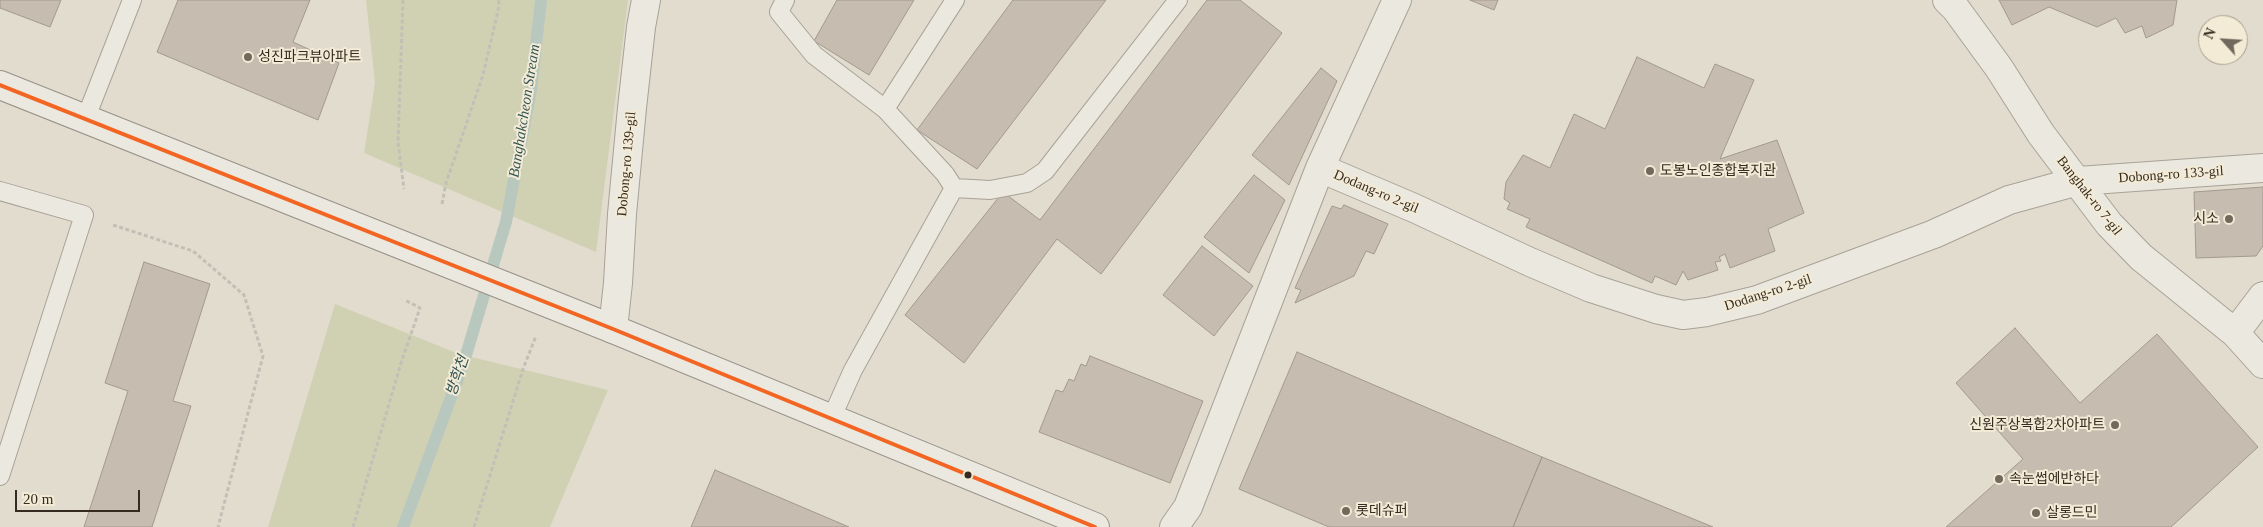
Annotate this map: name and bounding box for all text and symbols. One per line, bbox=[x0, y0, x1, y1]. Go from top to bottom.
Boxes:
north arrow bbox=[2198, 15, 2248, 65]
text: N bbox=[2201, 26, 2219, 41]
water label: Banghakcheon Stream bbox=[506, 43, 544, 179]
place label: 성진파크뷰아파트 bbox=[258, 49, 361, 65]
marker: 성진파크뷰아파트 bbox=[242, 51, 254, 63]
street label: Dobong-ro 139-gil bbox=[614, 111, 640, 217]
street label: Banghak-ro 7-gil bbox=[2053, 153, 2125, 239]
place label: 도봉노인종합복지관 bbox=[1660, 163, 1776, 179]
street label: Dobong-ro 133-gil bbox=[2118, 163, 2224, 187]
marker: 도봉노인종합복지관 bbox=[1644, 165, 1656, 177]
street label: Dodang-ro 2-gil bbox=[1331, 167, 1421, 217]
place label: 시소 bbox=[2193, 211, 2219, 227]
marker: 시소 bbox=[2223, 213, 2235, 225]
street label: Dodang-ro 2-gil bbox=[1722, 271, 1814, 315]
water label: 방학천 bbox=[443, 353, 473, 399]
place label: 신원주상복합2차아파트 bbox=[1969, 417, 2105, 433]
marker: 신원주상복합2차아파트 bbox=[2109, 419, 2121, 431]
unlabelled marker bbox=[963, 470, 973, 480]
place label: 속눈썹에반하다 bbox=[2009, 471, 2099, 487]
marker: 속눈썹에반하다 bbox=[1993, 473, 2005, 485]
scale bar bbox=[18, 480, 142, 512]
text: 20 m bbox=[23, 491, 53, 507]
place label: 롯데슈퍼 bbox=[1356, 503, 1408, 519]
marker: 롯데슈퍼 bbox=[1340, 505, 1352, 517]
place label: 살롱드민 bbox=[2046, 505, 2098, 521]
marker: 살롱드민 bbox=[2030, 507, 2042, 519]

